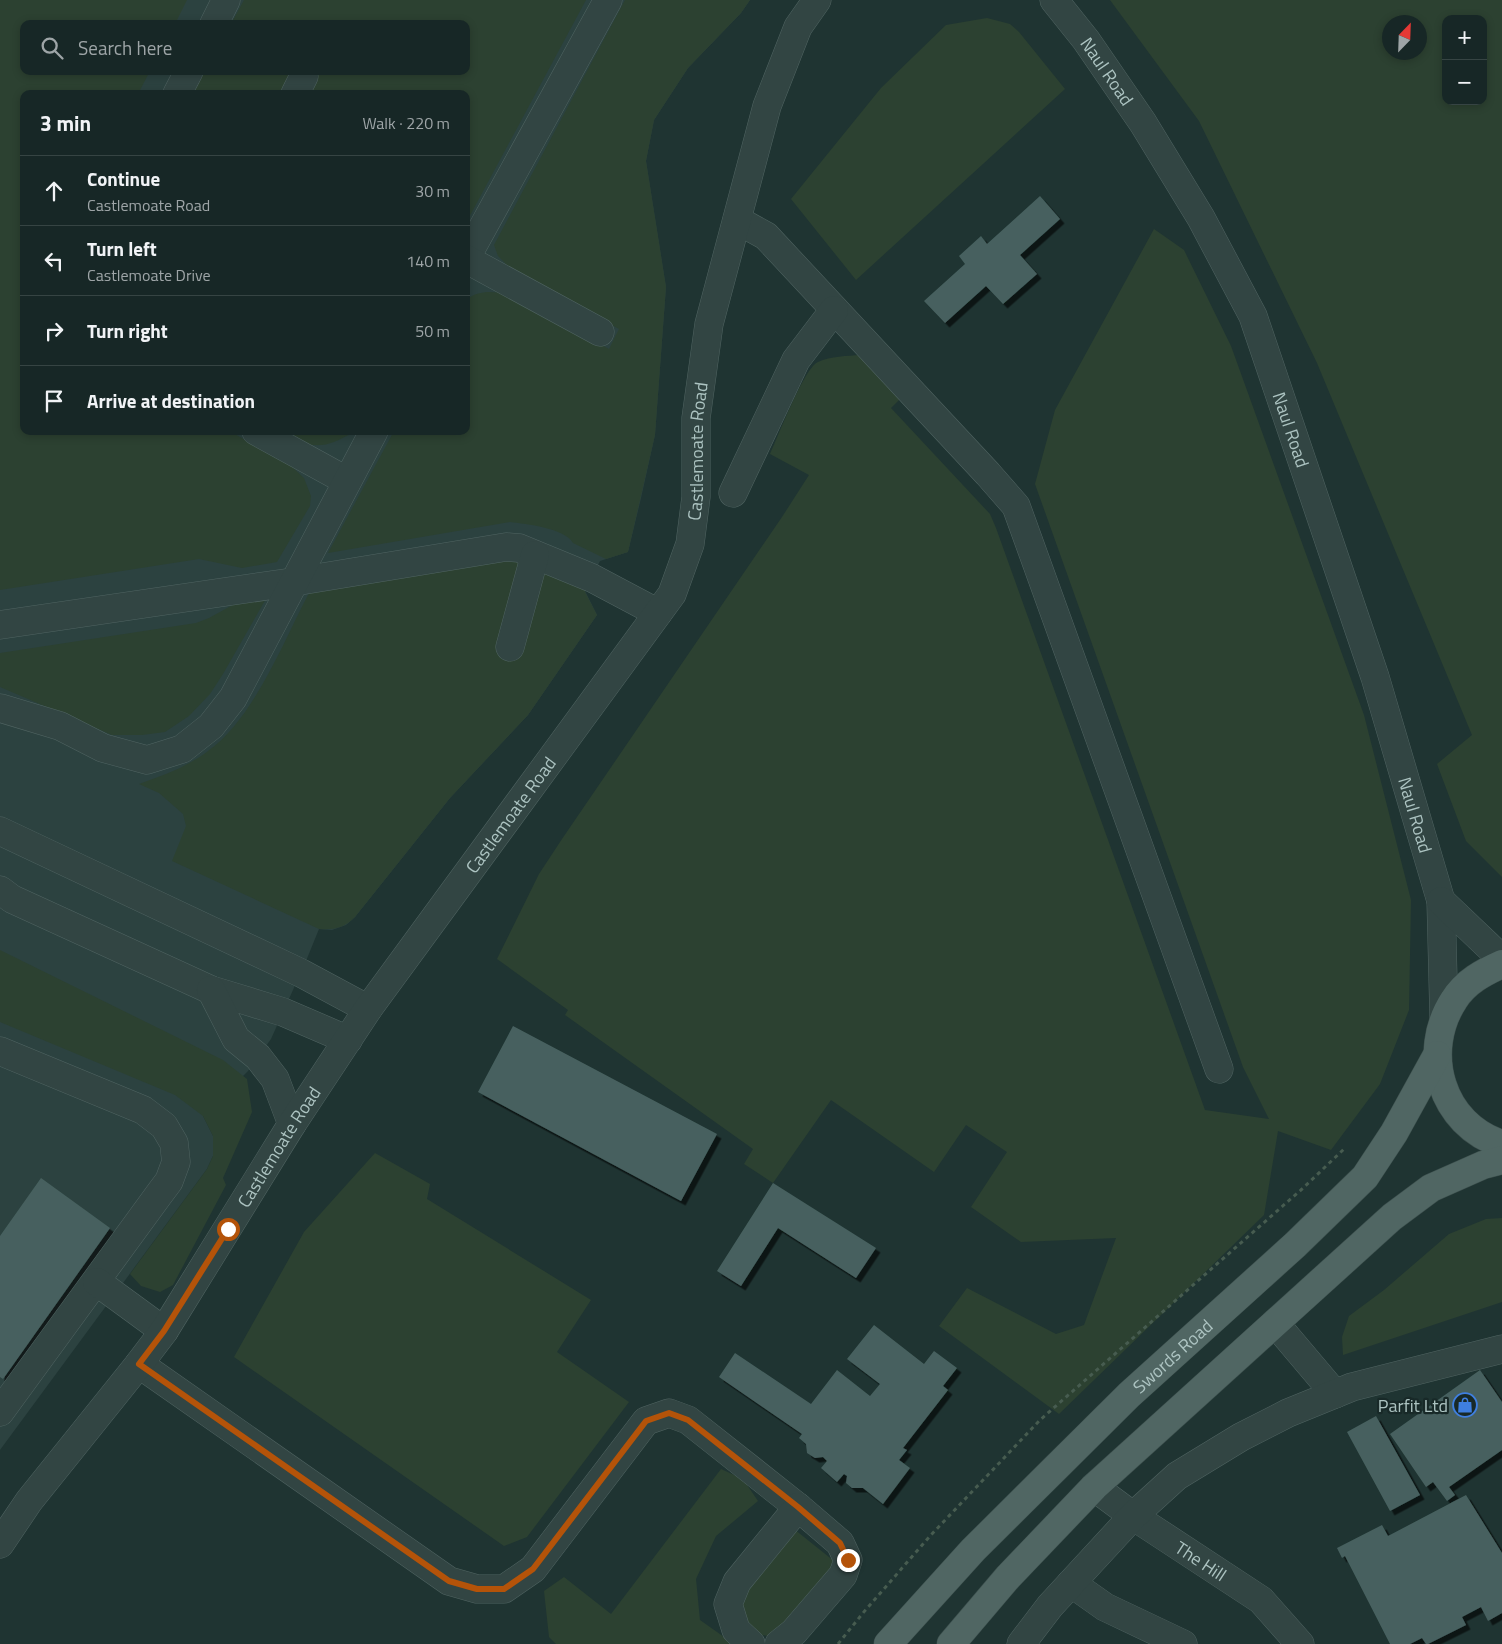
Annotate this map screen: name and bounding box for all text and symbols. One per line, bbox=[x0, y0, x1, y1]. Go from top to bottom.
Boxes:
north arrow bbox=[1382, 15, 1427, 60]
map controls bbox=[1442, 15, 1487, 105]
button: + bbox=[1442, 15, 1487, 60]
search box bbox=[20, 20, 470, 75]
street label: Naul Road bbox=[1074, 31, 1141, 111]
text: Search here bbox=[78, 33, 172, 62]
icon: search bbox=[38, 34, 66, 62]
button: − bbox=[1442, 60, 1487, 105]
text: 3 min bbox=[40, 107, 91, 139]
text: Walk · 220 m bbox=[362, 111, 450, 135]
text: Continue bbox=[87, 164, 160, 193]
icon: ahead bbox=[40, 177, 68, 205]
text: 30 m bbox=[415, 179, 450, 203]
text: Castlemoate Road bbox=[87, 193, 210, 217]
text: Turn left bbox=[87, 234, 157, 263]
icon: left bbox=[40, 247, 68, 275]
text: 140 m bbox=[406, 249, 450, 273]
text: Castlemoate Drive bbox=[87, 263, 211, 287]
text: Turn right bbox=[87, 316, 168, 345]
icon: right bbox=[40, 317, 68, 345]
text: 50 m bbox=[415, 319, 450, 343]
street label: Castlemoate Road bbox=[680, 380, 714, 522]
text: Arrive at destination bbox=[87, 386, 255, 415]
icon: arrive bbox=[40, 387, 68, 415]
street label: Naul Road bbox=[1266, 388, 1317, 471]
street label: Castlemoate Road bbox=[458, 751, 562, 879]
street label: Naul Road bbox=[1392, 774, 1440, 856]
street label: Castlemoate Road bbox=[230, 1081, 327, 1213]
route start bbox=[217, 1218, 240, 1241]
street label: Swords Road bbox=[1126, 1312, 1218, 1399]
place label: Parfit Ltd bbox=[1378, 1392, 1448, 1419]
shop icon: Parfit Ltd bbox=[1452, 1392, 1478, 1418]
street label: The Hill bbox=[1170, 1534, 1232, 1587]
route end bbox=[837, 1549, 860, 1572]

